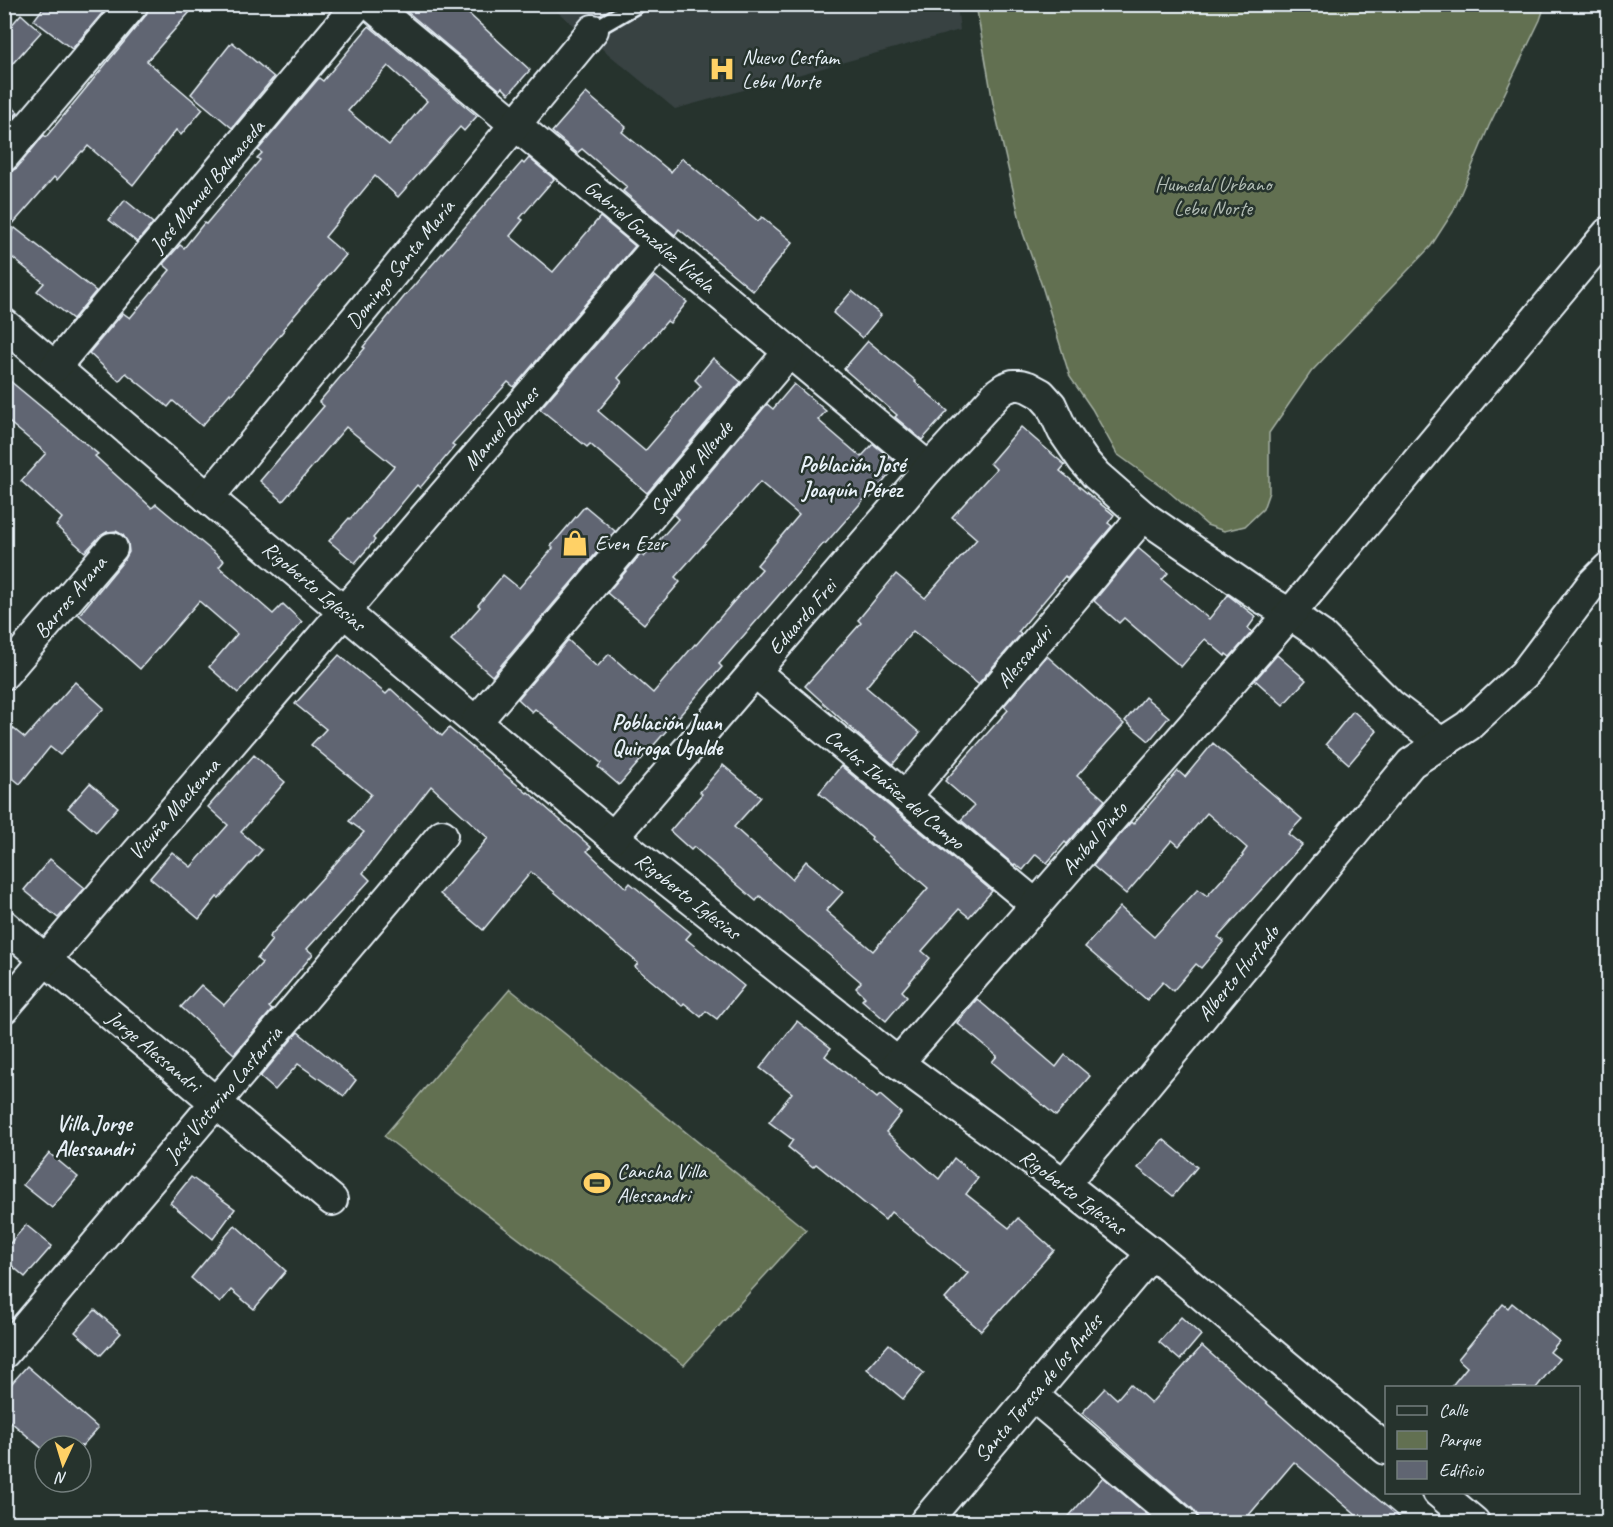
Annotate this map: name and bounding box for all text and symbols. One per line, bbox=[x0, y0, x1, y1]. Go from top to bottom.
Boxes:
place label: Nuevo Cesfam Lebu Norte bbox=[742, 44, 841, 94]
hospital icon: Nuevo Cesfam Lebu Norte bbox=[707, 54, 737, 84]
street label: José Manuel Balmaceda bbox=[143, 113, 271, 258]
park label: Humedal Urbano Lebu Norte bbox=[1155, 171, 1274, 221]
street label: Gabriel González Videla bbox=[579, 174, 722, 299]
street label: Domingo Santa María bbox=[340, 193, 461, 334]
street label: Manuel Bulnes bbox=[458, 379, 546, 475]
street label: Salvador Allende bbox=[644, 415, 739, 521]
district label: Población José Joaquín Pérez bbox=[799, 451, 909, 504]
shop icon: Even Ezer bbox=[560, 528, 590, 558]
place label: Even Ezer bbox=[595, 530, 669, 556]
street label: Rigoberto Iglesias bbox=[257, 535, 372, 638]
street label: Barros Arana bbox=[28, 549, 113, 644]
street label: Eduardo Frei bbox=[762, 572, 844, 660]
street label: Alessandri bbox=[991, 618, 1059, 693]
district label: Población Juan Quiroga Ugalde bbox=[612, 709, 724, 762]
street label: Carlos Ibáñez del Campo bbox=[820, 723, 971, 856]
street label: Vicuña Mackenna bbox=[123, 751, 227, 865]
street label: Aníbal Pinto bbox=[1055, 795, 1134, 880]
street label: Rigoberto Iglesias bbox=[630, 847, 747, 946]
street label: Alberto Hurtado bbox=[1191, 918, 1286, 1026]
street label: Jorge Alessandri bbox=[101, 1004, 208, 1100]
street label: José Victorino Lastarria bbox=[158, 1019, 289, 1168]
district label: Villa Jorge Alessandri bbox=[55, 1110, 136, 1163]
street label: Rigoberto Iglesias bbox=[1015, 1143, 1133, 1242]
place label: Cancha Villa Alessandri bbox=[617, 1158, 708, 1208]
sports icon: Cancha Villa Alessandri bbox=[582, 1168, 612, 1198]
street label: Santa Teresa de los Andes bbox=[969, 1307, 1109, 1467]
legend bbox=[1385, 1386, 1580, 1494]
text: Calle bbox=[1439, 1399, 1468, 1421]
text: Parque bbox=[1439, 1429, 1481, 1451]
north arrow bbox=[33, 1434, 93, 1494]
text: Edificio bbox=[1439, 1459, 1485, 1481]
text: N bbox=[53, 1467, 68, 1488]

